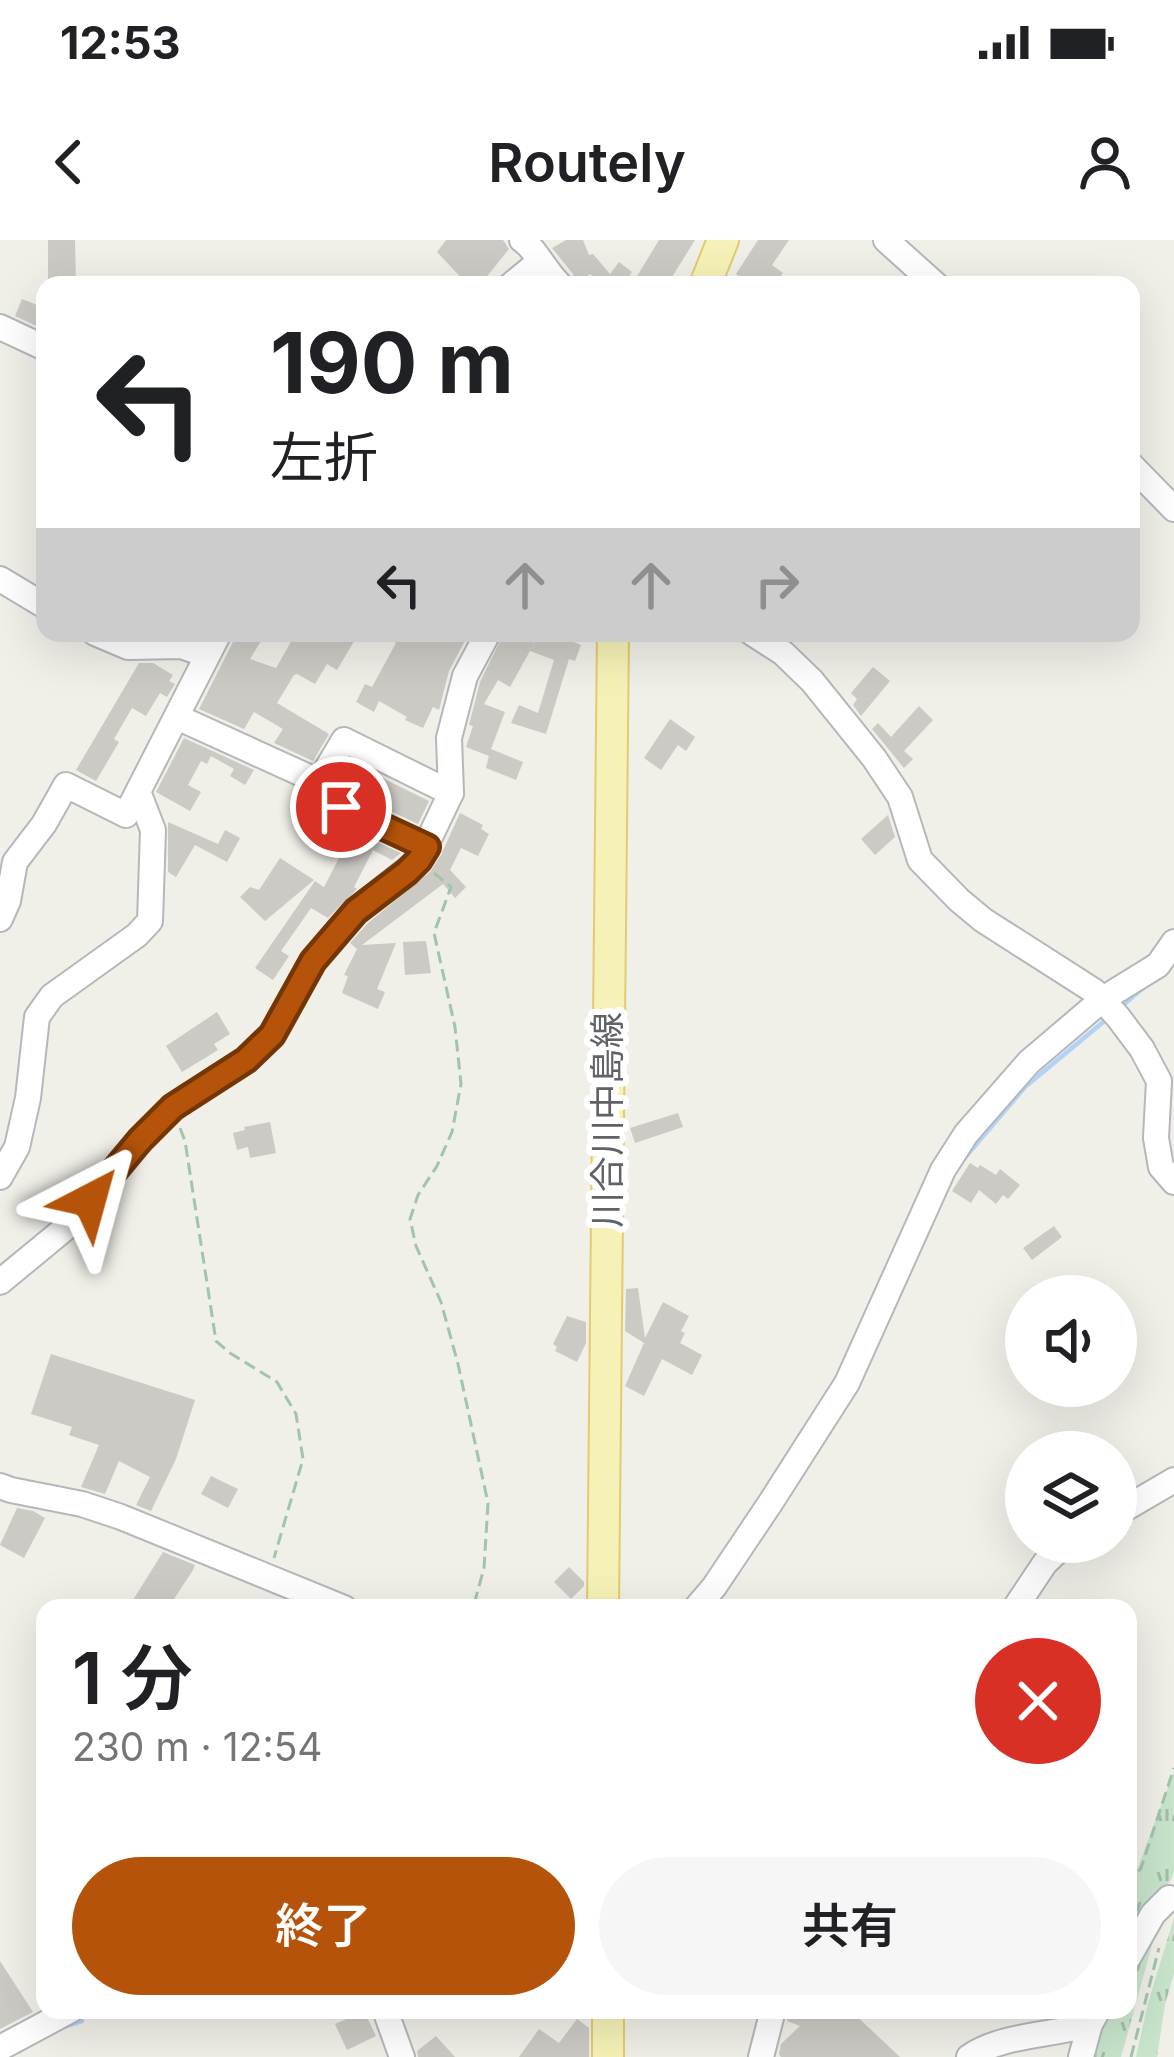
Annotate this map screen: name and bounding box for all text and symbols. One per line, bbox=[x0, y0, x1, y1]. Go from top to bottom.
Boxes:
text: 12:53 bbox=[60, 15, 181, 70]
icon: back bbox=[36, 129, 102, 195]
icon: person bbox=[1072, 129, 1138, 195]
text: Routely bbox=[488, 130, 686, 195]
text: 190 m bbox=[270, 312, 514, 413]
icon: left bbox=[72, 324, 228, 480]
text: 左折 bbox=[270, 425, 378, 490]
icon: left bbox=[366, 552, 432, 618]
icon: ahead bbox=[492, 552, 558, 618]
icon: ahead bbox=[618, 552, 684, 618]
icon: right bbox=[744, 552, 810, 618]
pin bbox=[290, 756, 392, 858]
icon: arrive bbox=[308, 774, 374, 840]
street label: 川合川中島線 bbox=[585, 1012, 629, 1228]
position arrow bbox=[27, 1137, 153, 1263]
map controls bbox=[1005, 1275, 1137, 1563]
button: sound bbox=[1005, 1275, 1137, 1407]
button: layers bbox=[1005, 1431, 1137, 1563]
text: 1 分 bbox=[72, 1634, 193, 1721]
button: close bbox=[975, 1638, 1101, 1764]
text: 230 m · 12:54 bbox=[72, 1723, 323, 1770]
button: 終了 bbox=[72, 1857, 575, 1995]
button: 共有 bbox=[599, 1857, 1101, 1995]

